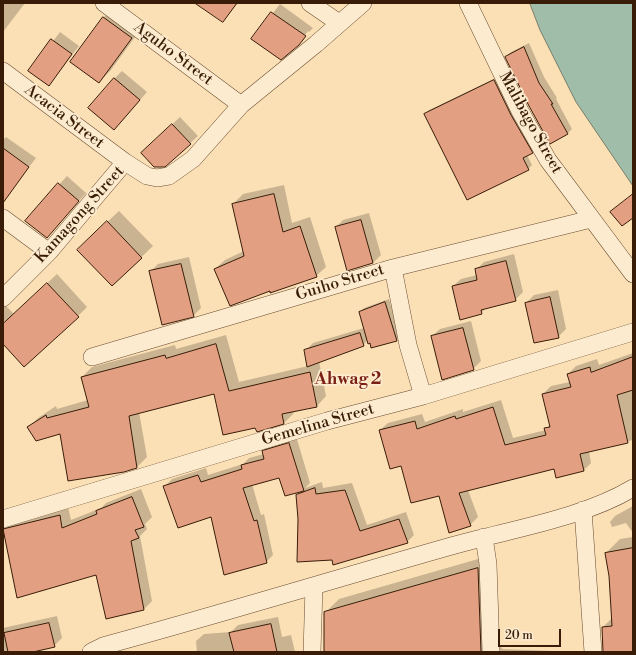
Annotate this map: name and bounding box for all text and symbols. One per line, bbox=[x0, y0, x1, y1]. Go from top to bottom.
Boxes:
street label: Aguho Street bbox=[130, 18, 216, 90]
street label: Malibago Street bbox=[494, 69, 566, 177]
street label: Acacia Street bbox=[20, 81, 108, 153]
street label: Kamagong Street bbox=[31, 162, 129, 268]
street label: Guiho Street bbox=[293, 260, 387, 306]
district label: Ahwag 2 bbox=[315, 370, 381, 390]
street label: Gemelina Street bbox=[259, 400, 377, 450]
scale bar bbox=[500, 621, 563, 647]
text: 20 m bbox=[505, 628, 533, 643]

